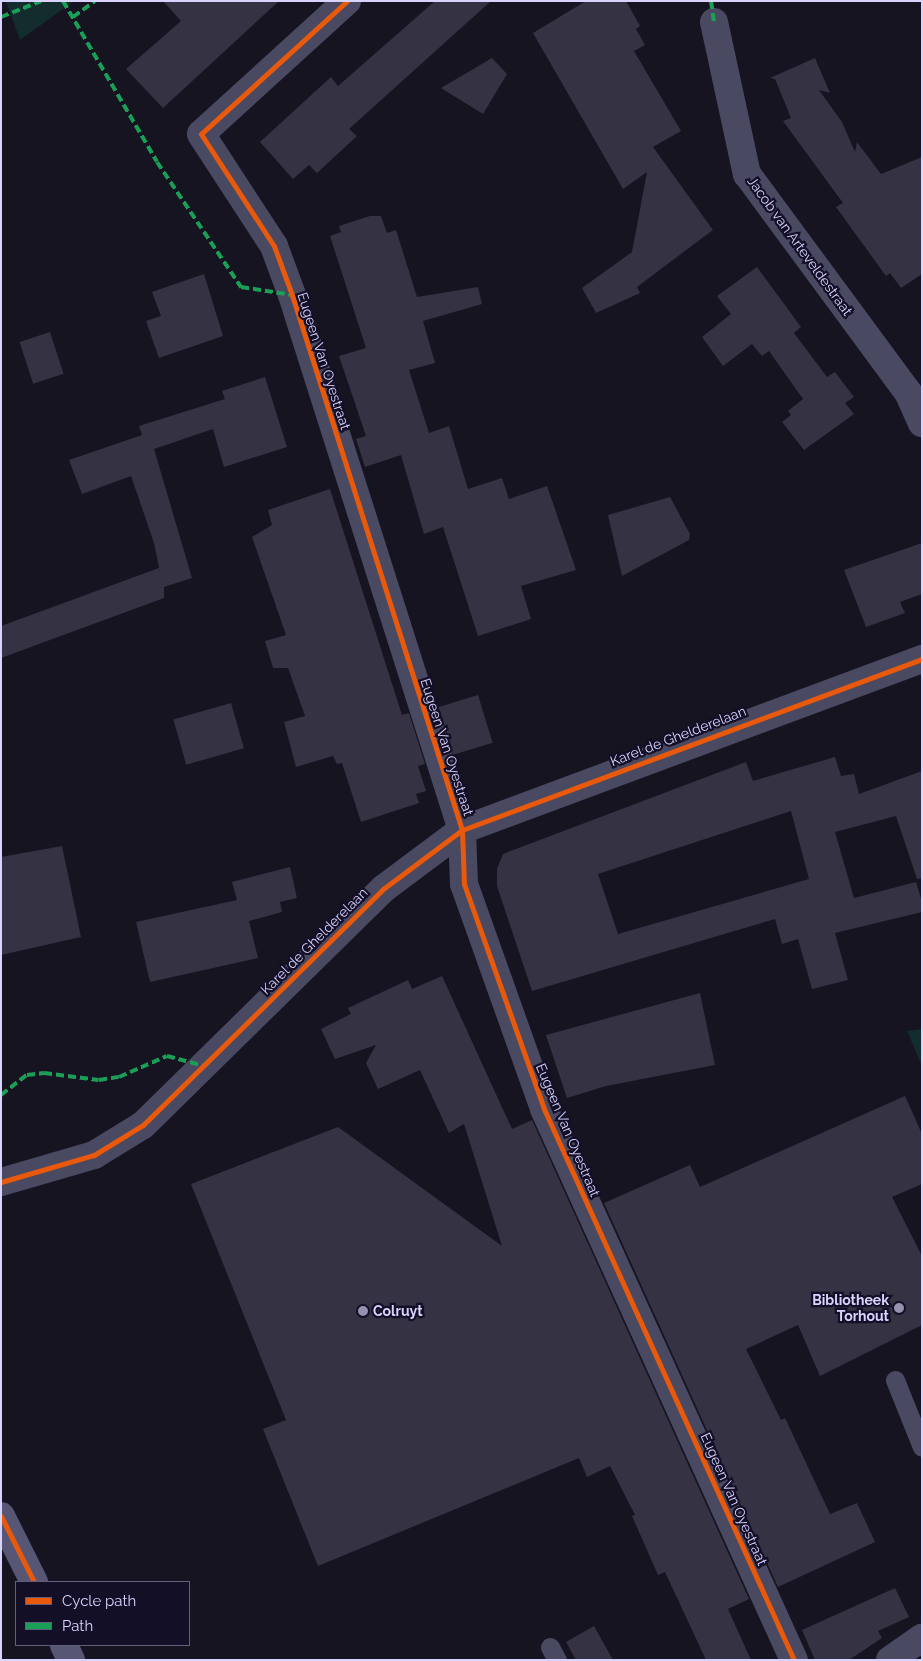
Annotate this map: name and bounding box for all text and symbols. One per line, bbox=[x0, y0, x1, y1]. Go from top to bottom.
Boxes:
street label: Jacob van Arteveldestraat bbox=[744, 173, 856, 319]
street label: Eugeen Van Oyestraat bbox=[294, 290, 354, 432]
street label: Eugeen Van Oyestraat bbox=[417, 676, 477, 818]
street label: Karel de Ghelderelaan bbox=[607, 702, 749, 770]
street label: Karel de Ghelderelaan bbox=[257, 884, 371, 998]
street label: Eugeen Van Oyestraat bbox=[532, 1061, 604, 1199]
place label: Bibliotheek Torhout bbox=[812, 1292, 889, 1324]
marker: Bibliotheek Torhout bbox=[893, 1302, 905, 1314]
place label: Colruyt bbox=[373, 1303, 423, 1319]
marker: Colruyt bbox=[357, 1305, 369, 1317]
street label: Eugeen Van Oyestraat bbox=[697, 1430, 771, 1568]
legend bbox=[15, 1581, 190, 1646]
text: Cycle path bbox=[62, 1592, 136, 1610]
text: Path bbox=[62, 1617, 93, 1635]

